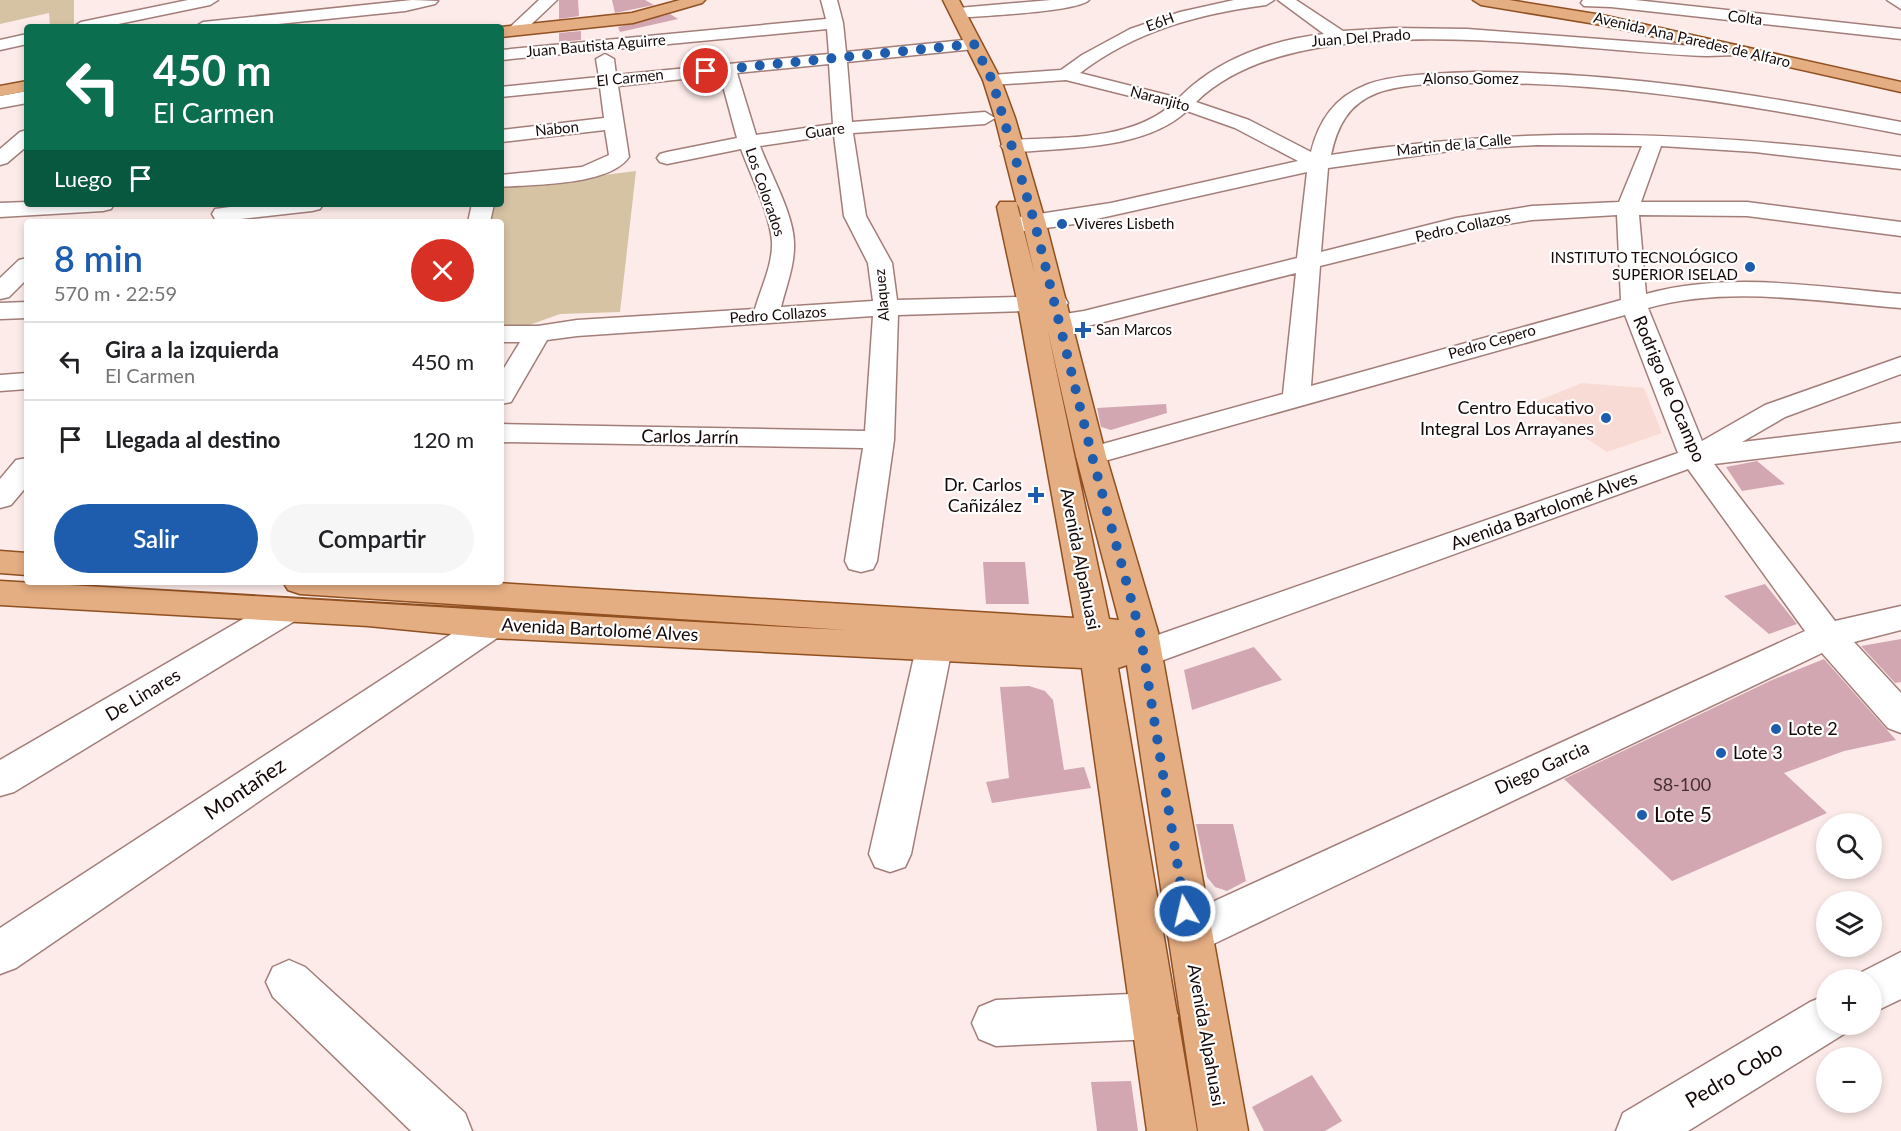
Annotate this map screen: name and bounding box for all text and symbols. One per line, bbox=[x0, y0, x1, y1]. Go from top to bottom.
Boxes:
street label: Colta bbox=[1727, 6, 1763, 28]
street label: E6H bbox=[1143, 8, 1176, 34]
street label: Avenida Ana Paredes de Alfaro bbox=[1592, 8, 1792, 70]
street label: Juan Del Prado bbox=[1311, 25, 1411, 49]
street label: Juan Bautista Aguirre bbox=[525, 30, 666, 60]
text: 450 m bbox=[153, 45, 271, 95]
pin bbox=[680, 45, 731, 96]
icon: left bbox=[54, 48, 132, 126]
icon: arrive bbox=[689, 54, 722, 87]
street label: El Carmen bbox=[595, 65, 664, 89]
street label: Alonso Gomez bbox=[1423, 69, 1519, 87]
street label: Naranjito bbox=[1129, 81, 1192, 115]
text: El Carmen bbox=[153, 96, 275, 129]
street label: Nabon bbox=[534, 117, 580, 139]
street label: Guare bbox=[804, 118, 846, 142]
street label: Martin de la Calle bbox=[1395, 129, 1512, 159]
street label: Los Colorados bbox=[742, 145, 790, 238]
icon: arrive bbox=[124, 162, 157, 195]
text: Luego bbox=[54, 165, 112, 192]
street label: Pedro Collazos bbox=[1413, 207, 1512, 245]
place label: Viveres Lisbeth bbox=[1074, 214, 1174, 232]
marker: Viveres Lisbeth bbox=[1055, 217, 1069, 231]
text: 8 min bbox=[54, 236, 143, 280]
button: close bbox=[411, 239, 474, 302]
place label: INSTITUTO TECNOLÓGICO SUPERIOR ISELAD bbox=[1551, 248, 1738, 283]
marker: INSTITUTO TECNOLÓGICO SUPERIOR ISELAD bbox=[1743, 260, 1757, 274]
street label: Alaquez bbox=[870, 268, 892, 322]
text: 570 m · 22:59 bbox=[54, 281, 177, 305]
street label: Pedro Collazos bbox=[729, 302, 827, 326]
street label: Rodrigo de Ocampo bbox=[1629, 312, 1711, 465]
place label: San Marcos bbox=[1096, 320, 1172, 338]
street label: Pedro Cepero bbox=[1446, 320, 1538, 362]
marker: San Marcos bbox=[1074, 321, 1092, 339]
text: Gira a la izquierda bbox=[105, 336, 279, 363]
icon: left bbox=[54, 345, 87, 378]
text: 450 m bbox=[412, 348, 474, 375]
text: El Carmen bbox=[105, 363, 195, 387]
place label: Centro Educativo Integral Los Arrayanes bbox=[1420, 396, 1594, 439]
marker: Centro Educativo Integral Los Arrayanes bbox=[1599, 411, 1613, 425]
icon: arrive bbox=[54, 423, 87, 456]
street label: Carlos Jarrín bbox=[641, 424, 739, 448]
text: Llegada al destino bbox=[105, 426, 281, 453]
text: 120 m bbox=[412, 426, 474, 453]
street label: Avenida Bartolomé Alves bbox=[1447, 466, 1640, 554]
place label: Dr. Carlos Cañizález bbox=[944, 473, 1022, 516]
marker: Dr. Carlos Cañizález bbox=[1027, 486, 1045, 504]
street label: Avenida Alpahuasi bbox=[1056, 486, 1106, 632]
button: Salir bbox=[54, 504, 258, 573]
button: Compartir bbox=[270, 504, 474, 573]
street label: Avenida Bartolomé Alves bbox=[501, 613, 699, 645]
street label: De Linares bbox=[101, 663, 184, 725]
place label: Lote 2 bbox=[1788, 717, 1838, 739]
marker: Lote 2 bbox=[1769, 722, 1783, 736]
street label: Diego Garcia bbox=[1491, 736, 1592, 799]
place label: Lote 3 bbox=[1733, 741, 1783, 763]
marker: Lote 3 bbox=[1714, 746, 1728, 760]
street label: Montañez bbox=[199, 751, 290, 824]
house number: S8-100 bbox=[1653, 773, 1711, 795]
place label: Lote 5 bbox=[1654, 801, 1712, 826]
marker: Lote 5 bbox=[1635, 808, 1649, 822]
map controls bbox=[1816, 813, 1882, 1113]
button: search bbox=[1816, 813, 1882, 879]
position arrow bbox=[1153, 879, 1217, 943]
button: layers bbox=[1816, 891, 1882, 957]
street label: Avenida Alpahuasi bbox=[1184, 962, 1230, 1108]
button: + bbox=[1816, 969, 1882, 1035]
street label: Pedro Cobo bbox=[1680, 1035, 1786, 1112]
button: − bbox=[1816, 1047, 1882, 1113]

